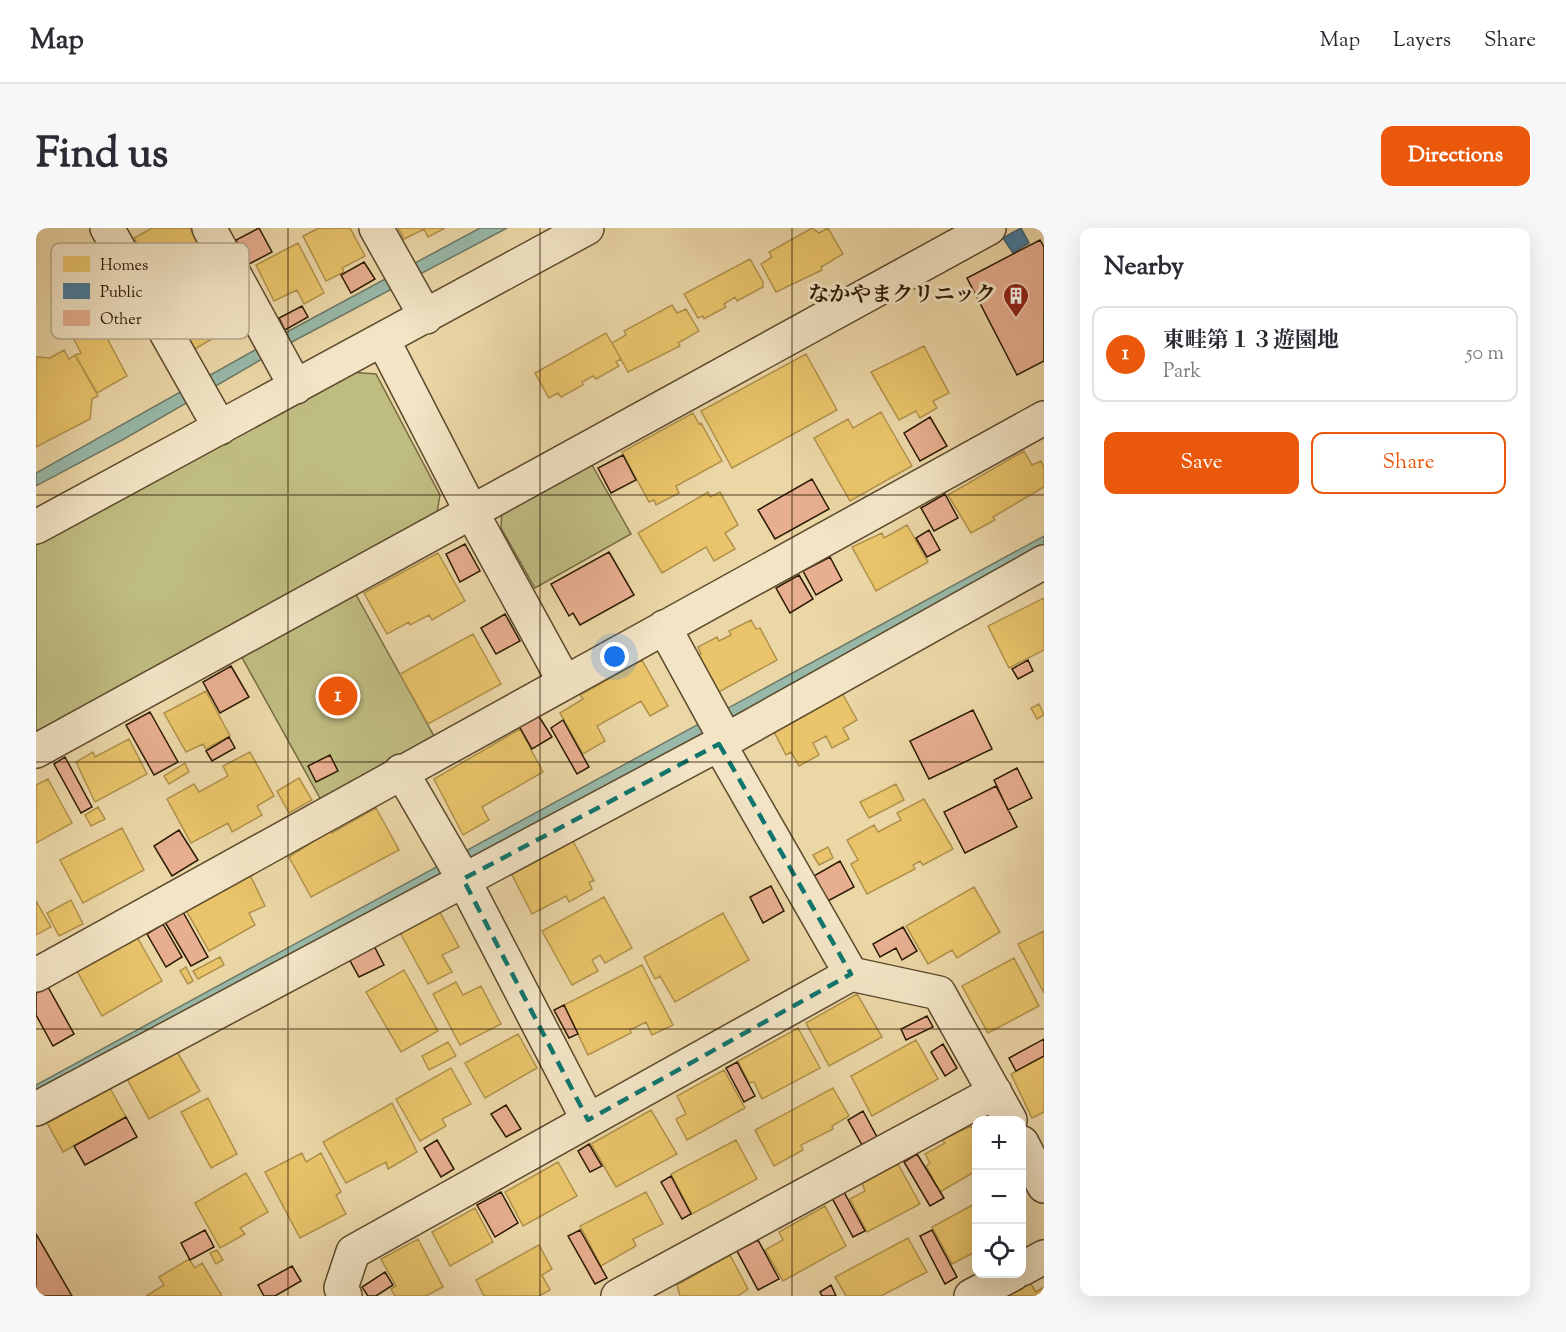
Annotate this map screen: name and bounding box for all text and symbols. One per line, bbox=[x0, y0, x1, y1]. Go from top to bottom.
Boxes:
text: Map bbox=[30, 21, 84, 61]
text: Map bbox=[1320, 26, 1360, 56]
text: Layers bbox=[1393, 26, 1451, 56]
text: Share bbox=[1484, 26, 1536, 56]
text: Find us bbox=[36, 126, 168, 186]
button: Directions bbox=[1381, 126, 1530, 186]
legend bbox=[51, 243, 249, 339]
text: Nearby bbox=[1104, 249, 1184, 286]
text: Homes bbox=[100, 255, 148, 278]
place label: なかやまクリニック bbox=[808, 281, 996, 311]
building icon: なかやまクリニック bbox=[1001, 281, 1031, 319]
text: Public bbox=[100, 282, 143, 305]
text: Other bbox=[100, 309, 142, 332]
text: 東畦第１３遊園地 bbox=[1163, 326, 1339, 358]
text: 1 bbox=[1122, 340, 1129, 369]
text: 50 m bbox=[1466, 340, 1504, 369]
text: Park bbox=[1163, 358, 1201, 387]
button: Save bbox=[1104, 432, 1299, 494]
button: Share bbox=[1311, 432, 1506, 494]
your location bbox=[600, 642, 629, 671]
pin: 1 bbox=[318, 674, 358, 718]
map controls bbox=[972, 1116, 1026, 1278]
button: + bbox=[972, 1116, 1026, 1170]
button: − bbox=[972, 1170, 1026, 1224]
button: locate bbox=[972, 1224, 1026, 1278]

